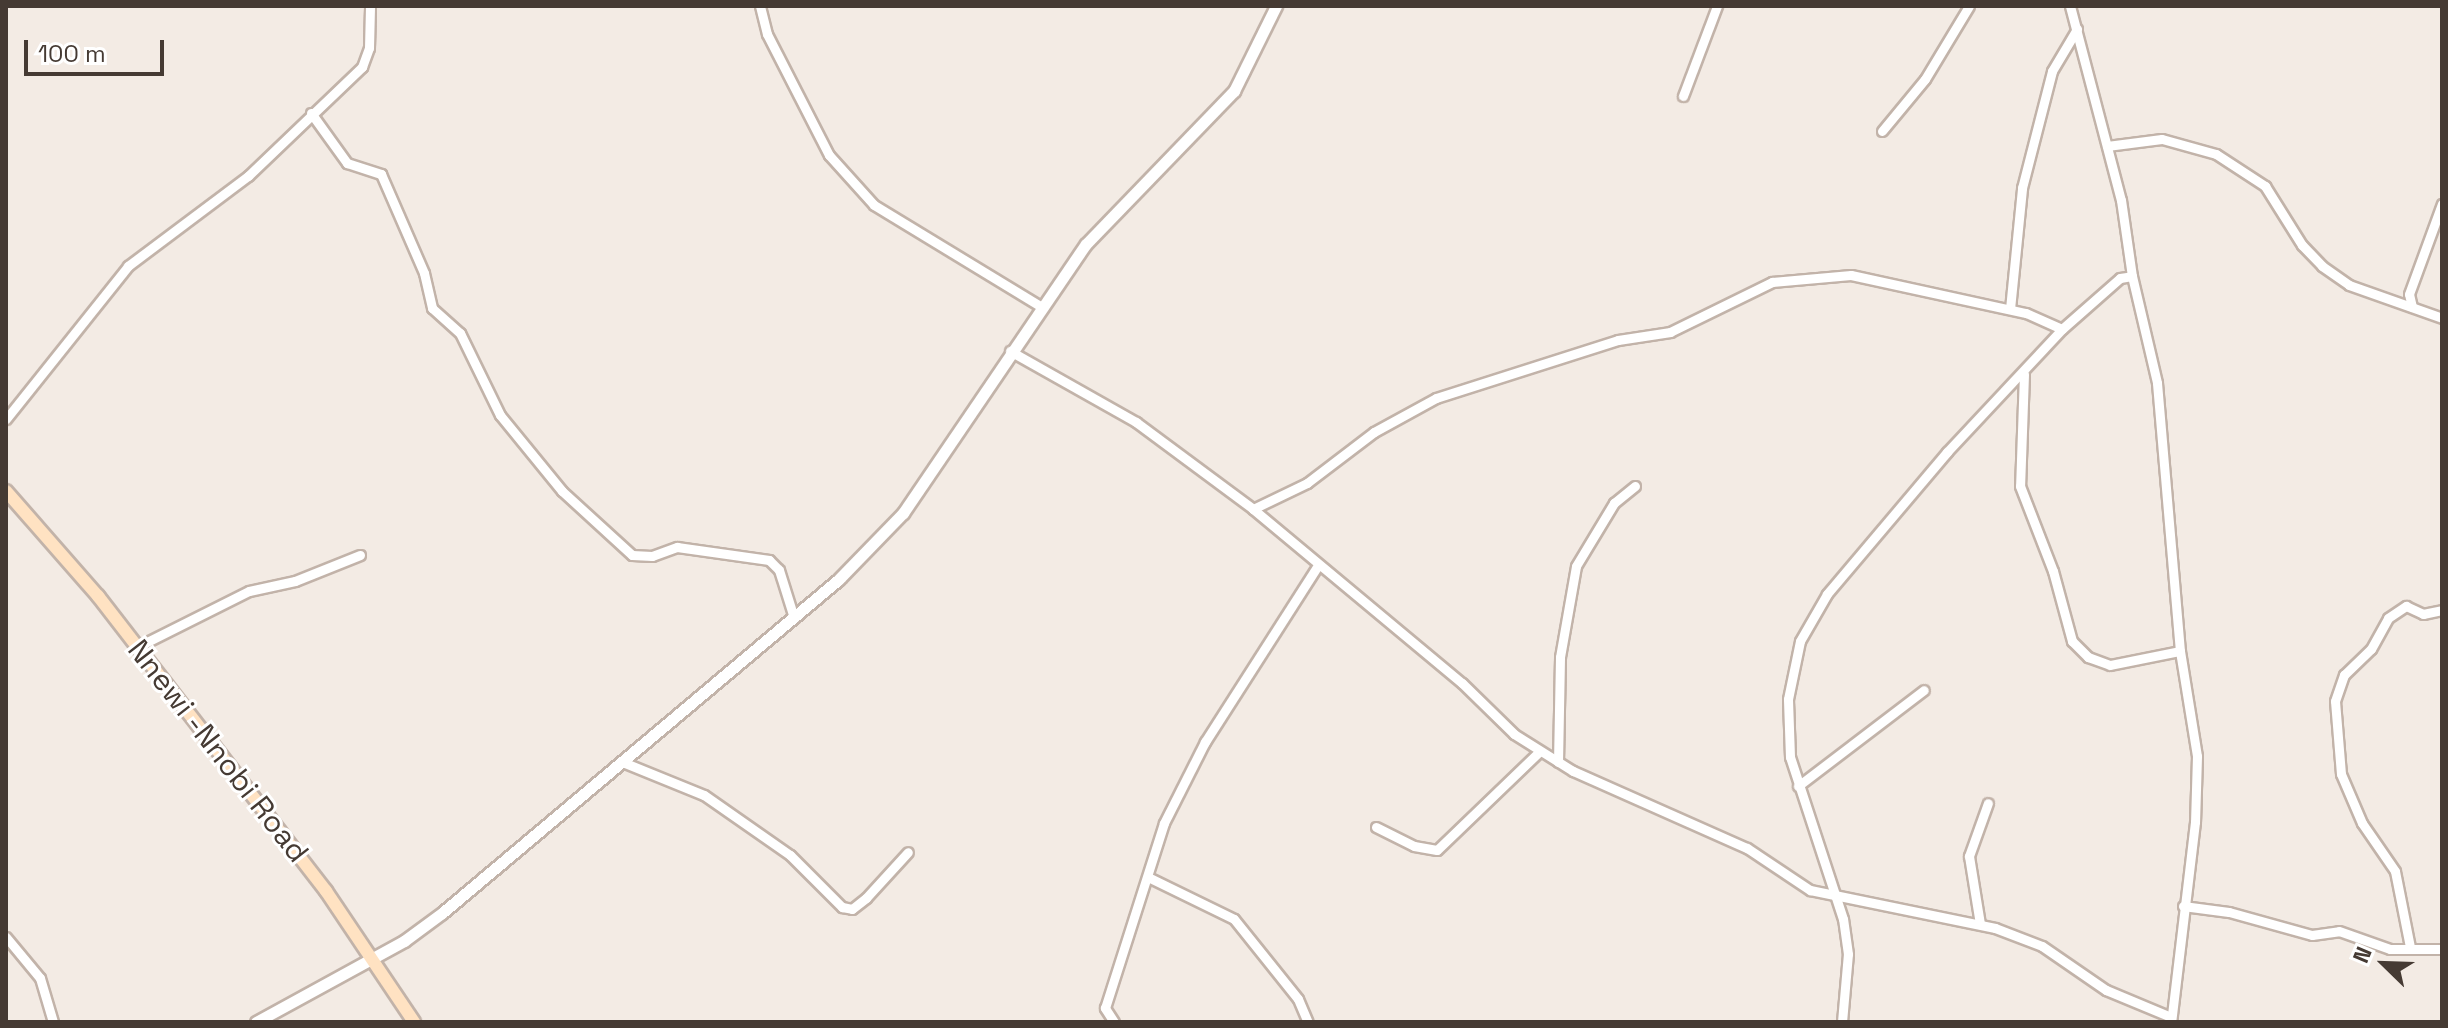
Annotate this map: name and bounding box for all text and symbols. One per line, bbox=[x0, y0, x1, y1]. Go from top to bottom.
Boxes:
scale bar bbox=[28, 24, 168, 74]
text: 100 m bbox=[38, 38, 106, 69]
street label: Nnewi -Nnobi Road bbox=[120, 632, 316, 870]
north arrow bbox=[2344, 924, 2424, 1004]
text: N bbox=[2346, 942, 2378, 967]

